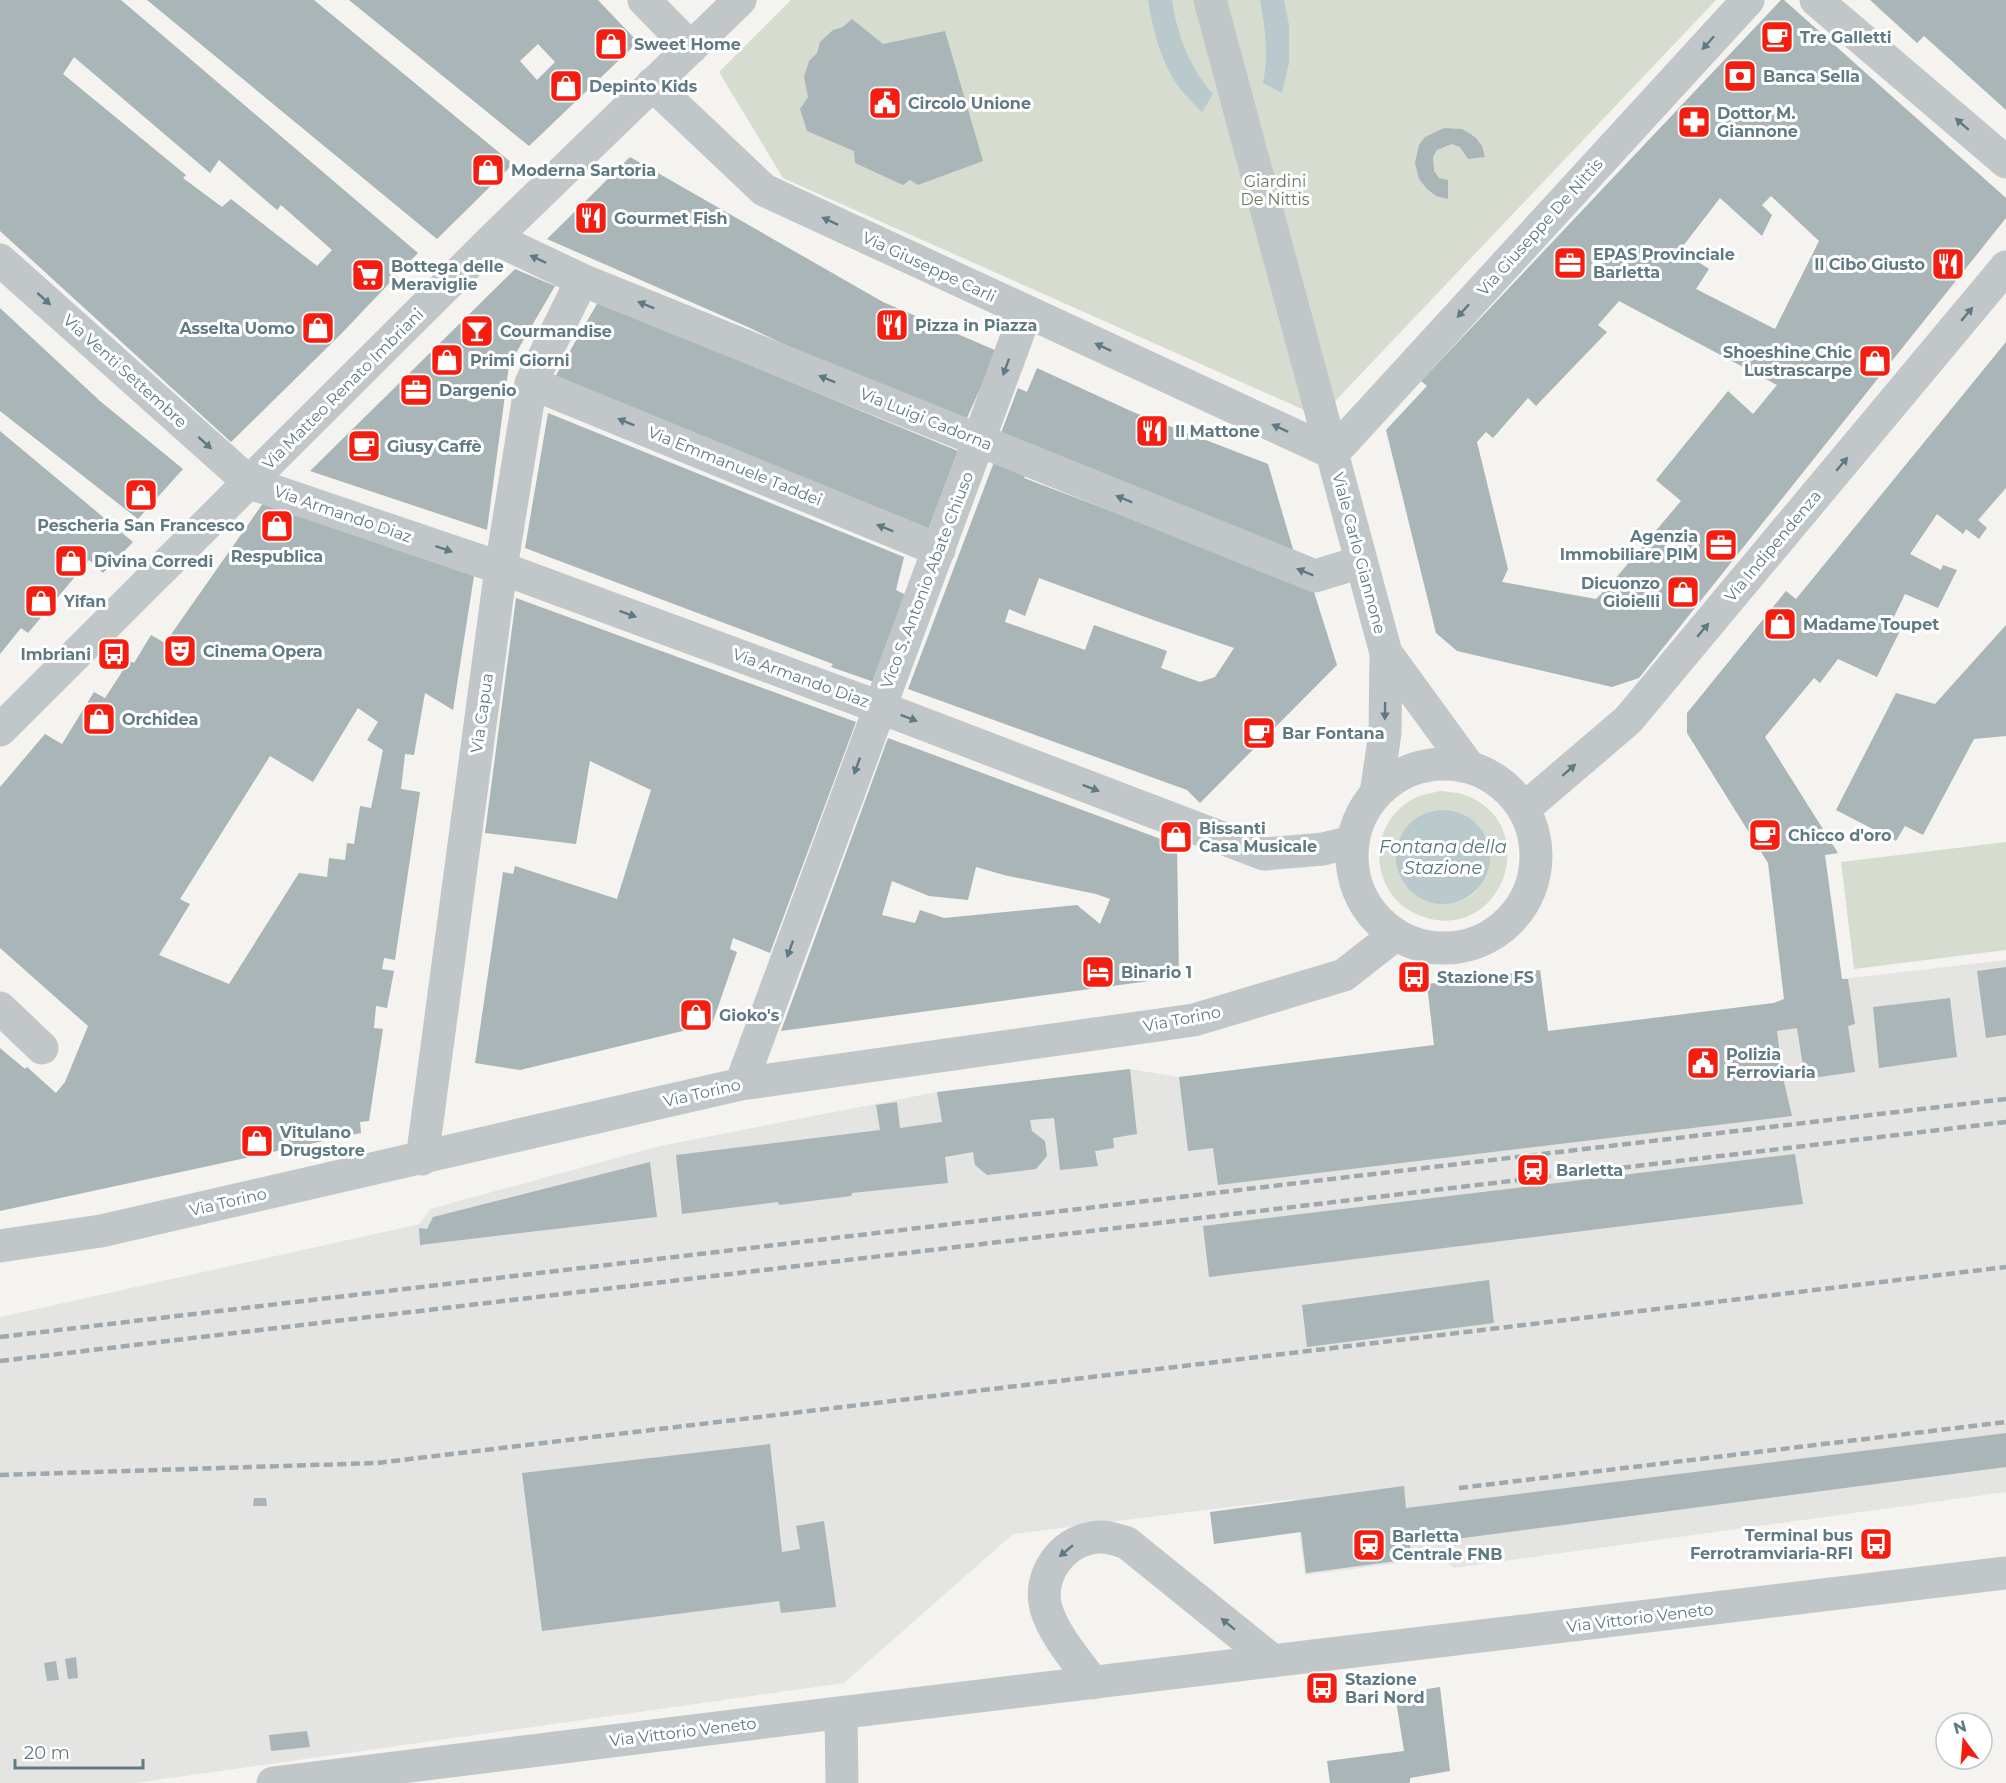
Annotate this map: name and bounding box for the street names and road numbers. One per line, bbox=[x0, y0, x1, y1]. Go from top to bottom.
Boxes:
street label: Via Giuseppe De Nittis bbox=[1473, 154, 1607, 300]
street label: Via Giuseppe Carli bbox=[859, 228, 999, 306]
street label: Via Matteo Renato Imbriani bbox=[259, 305, 427, 473]
street label: Via Venti Settembre bbox=[59, 310, 191, 432]
street label: Via Luigi Cadorna bbox=[857, 384, 995, 454]
street label: Via Emmanuele Taddei bbox=[645, 422, 825, 510]
street label: Vico S. Antonio Abate Chiuso bbox=[877, 469, 977, 691]
street label: Viale Carlo Giannone bbox=[1328, 470, 1390, 636]
street label: Via Armando Diaz bbox=[272, 482, 414, 546]
street label: Via Indipendenza bbox=[1721, 486, 1825, 606]
street label: Via Armando Diaz bbox=[730, 644, 872, 712]
street label: Via Capua bbox=[467, 672, 497, 754]
street label: Via Torino bbox=[1142, 1002, 1222, 1036]
street label: Via Torino bbox=[662, 1075, 742, 1111]
street label: Via Torino bbox=[188, 1184, 268, 1220]
street label: Via Vittorio Veneto bbox=[1565, 1600, 1715, 1636]
street label: Via Vittorio Veneto bbox=[608, 1714, 758, 1750]

